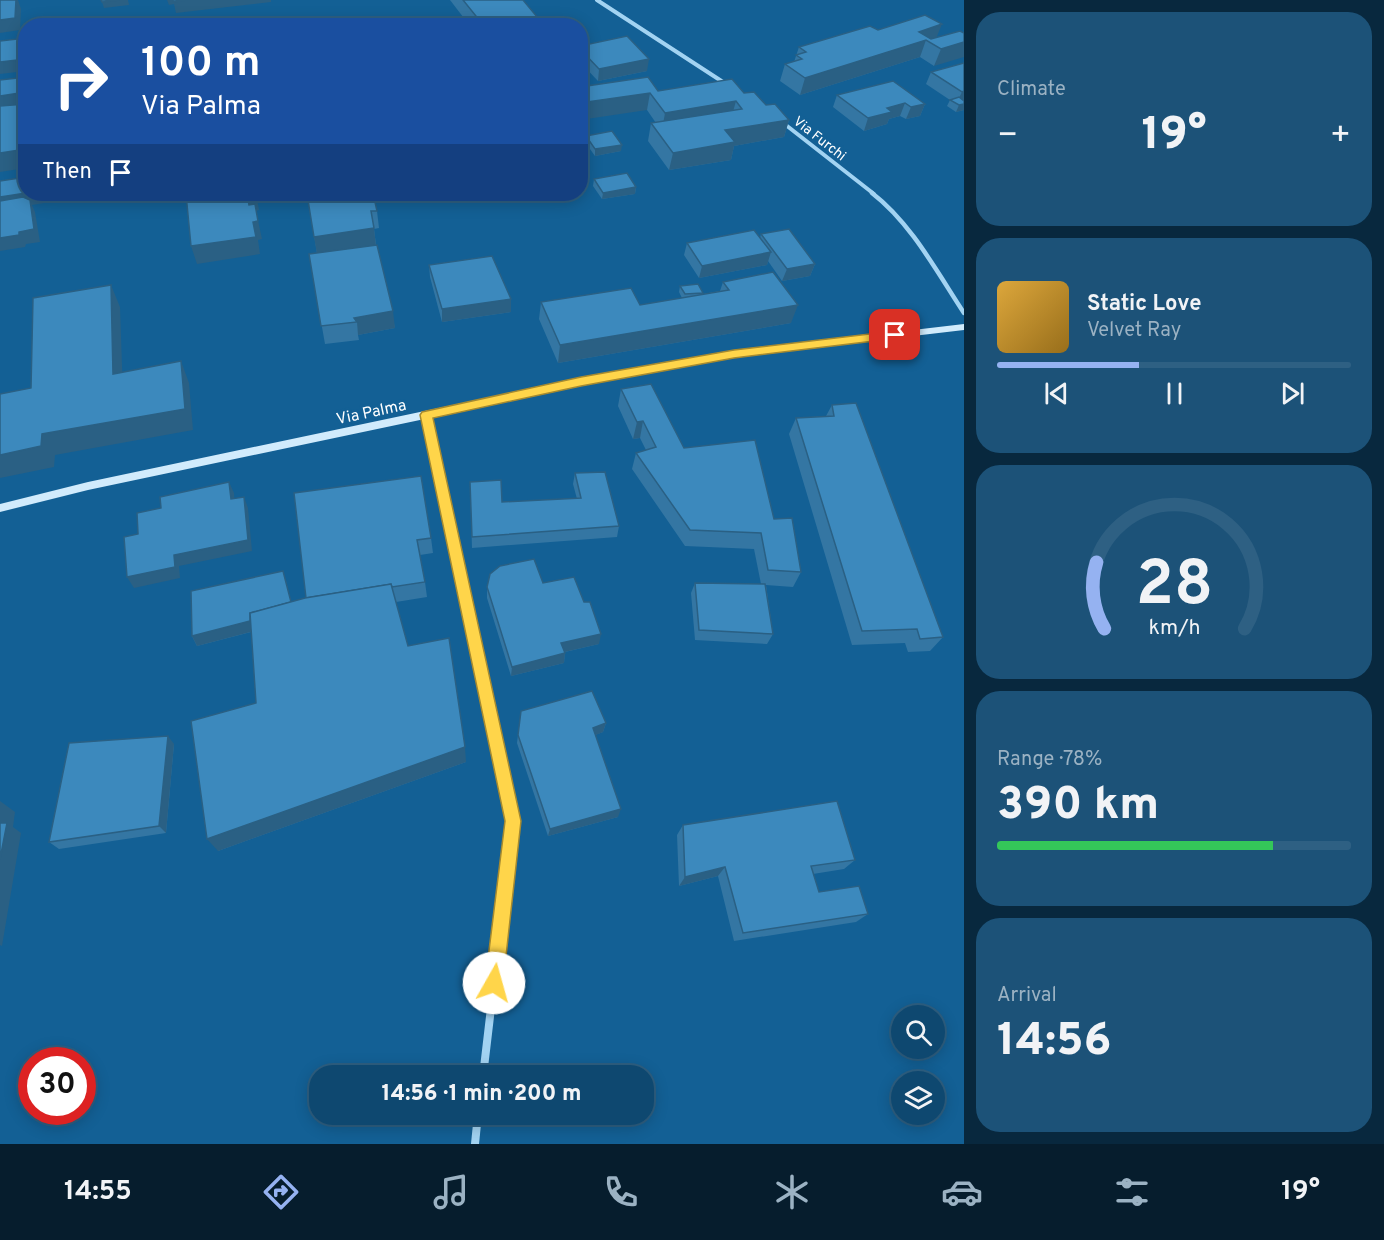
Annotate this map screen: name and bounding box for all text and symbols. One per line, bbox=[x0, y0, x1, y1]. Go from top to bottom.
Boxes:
text: 100 m bbox=[141, 38, 260, 91]
icon: right bbox=[42, 42, 120, 120]
text: Climate bbox=[997, 77, 1066, 103]
text: Via Palma bbox=[141, 90, 261, 124]
text: 19° bbox=[1141, 108, 1207, 165]
street label: Via Furchi bbox=[789, 113, 849, 165]
text: − bbox=[997, 116, 1018, 158]
text: + bbox=[1330, 116, 1351, 158]
icon: arrive bbox=[104, 156, 137, 189]
text: Then bbox=[42, 159, 92, 186]
text: Static Love bbox=[1087, 291, 1201, 318]
pin bbox=[869, 309, 920, 360]
icon: arrive bbox=[878, 318, 911, 351]
text: Velvet Ray bbox=[1087, 318, 1181, 344]
icon: previous bbox=[1040, 377, 1073, 410]
icon: pause bbox=[1158, 377, 1191, 410]
icon: next bbox=[1276, 377, 1309, 410]
street label: Via Palma bbox=[335, 396, 408, 430]
text: 28 bbox=[1135, 548, 1213, 627]
text: km/h bbox=[1148, 615, 1200, 642]
text: Range · 78% bbox=[997, 747, 1102, 773]
text: 390 km bbox=[997, 778, 1159, 835]
position arrow bbox=[462, 951, 526, 1015]
text: Arrival bbox=[997, 983, 1057, 1009]
map controls bbox=[891, 1005, 945, 1125]
button: search bbox=[891, 1005, 945, 1059]
text: 14:56 bbox=[997, 1014, 1111, 1071]
speed limit sign: 30 bbox=[18, 1047, 96, 1125]
button: layers bbox=[891, 1071, 945, 1125]
text: 14:56 · 1 min · 200 m bbox=[381, 1081, 582, 1108]
icon: directions bbox=[260, 1171, 302, 1213]
icon: music bbox=[430, 1171, 472, 1213]
icon: phone bbox=[600, 1171, 642, 1213]
icon: climate bbox=[771, 1171, 813, 1213]
icon: car bbox=[941, 1171, 983, 1213]
icon: filters bbox=[1111, 1171, 1153, 1213]
text: 14:55 bbox=[64, 1175, 132, 1209]
text: 19° bbox=[1281, 1175, 1320, 1209]

